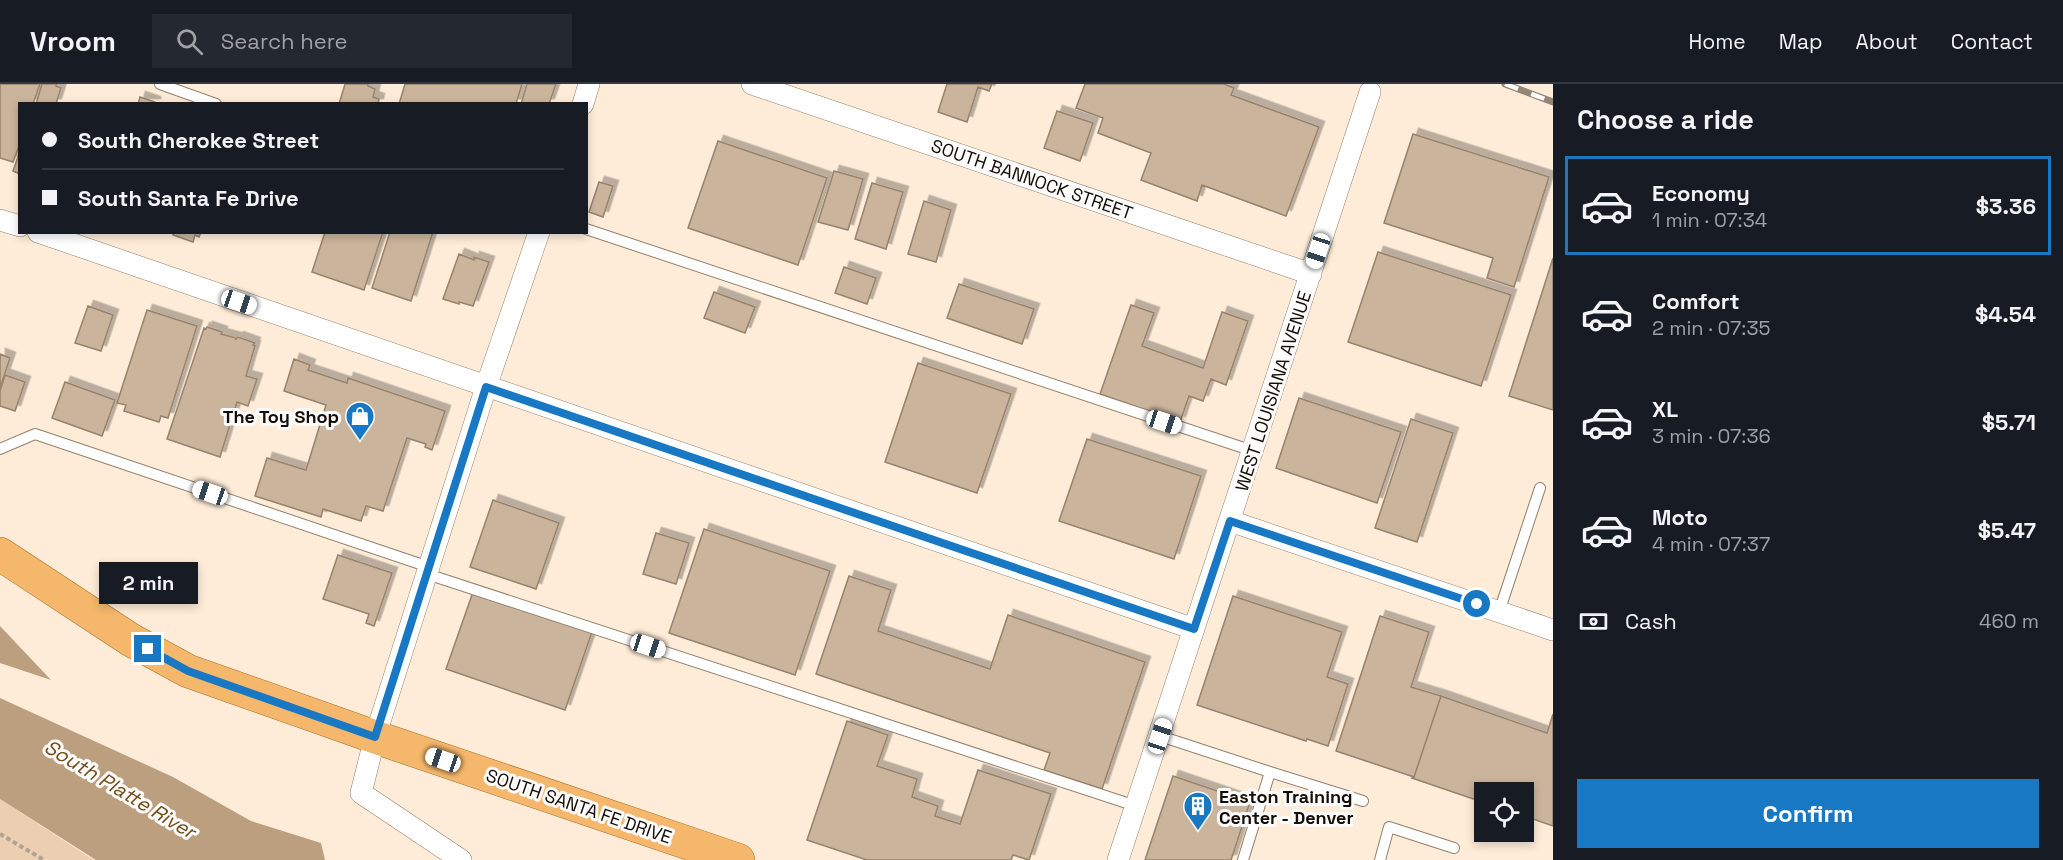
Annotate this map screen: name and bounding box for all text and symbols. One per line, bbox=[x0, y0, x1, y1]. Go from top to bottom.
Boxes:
search box bbox=[152, 14, 572, 68]
text: Vroom bbox=[30, 23, 116, 59]
icon: search bbox=[173, 25, 206, 58]
text: Search here bbox=[221, 27, 348, 55]
text: Home bbox=[1688, 28, 1746, 55]
text: Map bbox=[1779, 28, 1823, 55]
text: About bbox=[1856, 28, 1918, 55]
text: Contact bbox=[1951, 28, 2033, 55]
text: Choose a ride bbox=[1577, 102, 1754, 137]
text: South Cherokee Street bbox=[78, 126, 319, 154]
street label: SOUTH BANNOCK STREET bbox=[928, 134, 1136, 224]
icon: car bbox=[1580, 179, 1634, 233]
text: Economy bbox=[1652, 179, 1750, 207]
text: South Santa Fe Drive bbox=[78, 184, 299, 212]
text: $3.36 bbox=[1976, 192, 2036, 220]
text: 1 min · 07:34 bbox=[1652, 207, 1767, 233]
car bbox=[1304, 231, 1332, 271]
icon: car bbox=[1580, 287, 1634, 341]
text: Comfort bbox=[1652, 287, 1740, 315]
car bbox=[219, 288, 259, 316]
street label: WEST LOUISIANA AVENUE bbox=[1230, 288, 1316, 494]
text: $4.54 bbox=[1975, 300, 2036, 328]
text: 2 min · 07:35 bbox=[1652, 315, 1770, 341]
icon: car bbox=[1580, 395, 1634, 449]
text: XL bbox=[1652, 395, 1678, 423]
shop icon: The Toy Shop bbox=[344, 400, 376, 442]
place label: The Toy Shop bbox=[223, 405, 339, 428]
car bbox=[1144, 408, 1184, 436]
text: $5.71 bbox=[1982, 408, 2036, 436]
text: 3 min · 07:36 bbox=[1652, 423, 1771, 449]
car bbox=[190, 479, 230, 507]
icon: car bbox=[1580, 503, 1634, 557]
text: Moto bbox=[1652, 503, 1708, 531]
text: $5.47 bbox=[1978, 516, 2036, 544]
text: 4 min · 07:37 bbox=[1652, 531, 1770, 557]
callout: 2 min bbox=[98, 562, 198, 604]
text: 2 min bbox=[123, 570, 174, 596]
route start bbox=[1463, 590, 1490, 617]
icon: cash bbox=[1577, 605, 1610, 638]
text: Cash bbox=[1625, 607, 1677, 635]
text: 460 m bbox=[1979, 608, 2039, 634]
car bbox=[628, 632, 668, 660]
route end bbox=[134, 635, 161, 662]
car bbox=[1146, 716, 1174, 756]
water label: South Platte River bbox=[40, 734, 202, 846]
car bbox=[423, 746, 463, 774]
street label: SOUTH SANTA FE DRIVE bbox=[483, 763, 675, 849]
button: Confirm bbox=[1577, 779, 2039, 848]
map controls bbox=[1474, 782, 1534, 842]
button: locate bbox=[1474, 782, 1534, 842]
place label: Easton Training Center - Denver bbox=[1219, 785, 1354, 829]
building icon: Easton Training Center - Denver bbox=[1182, 790, 1214, 832]

